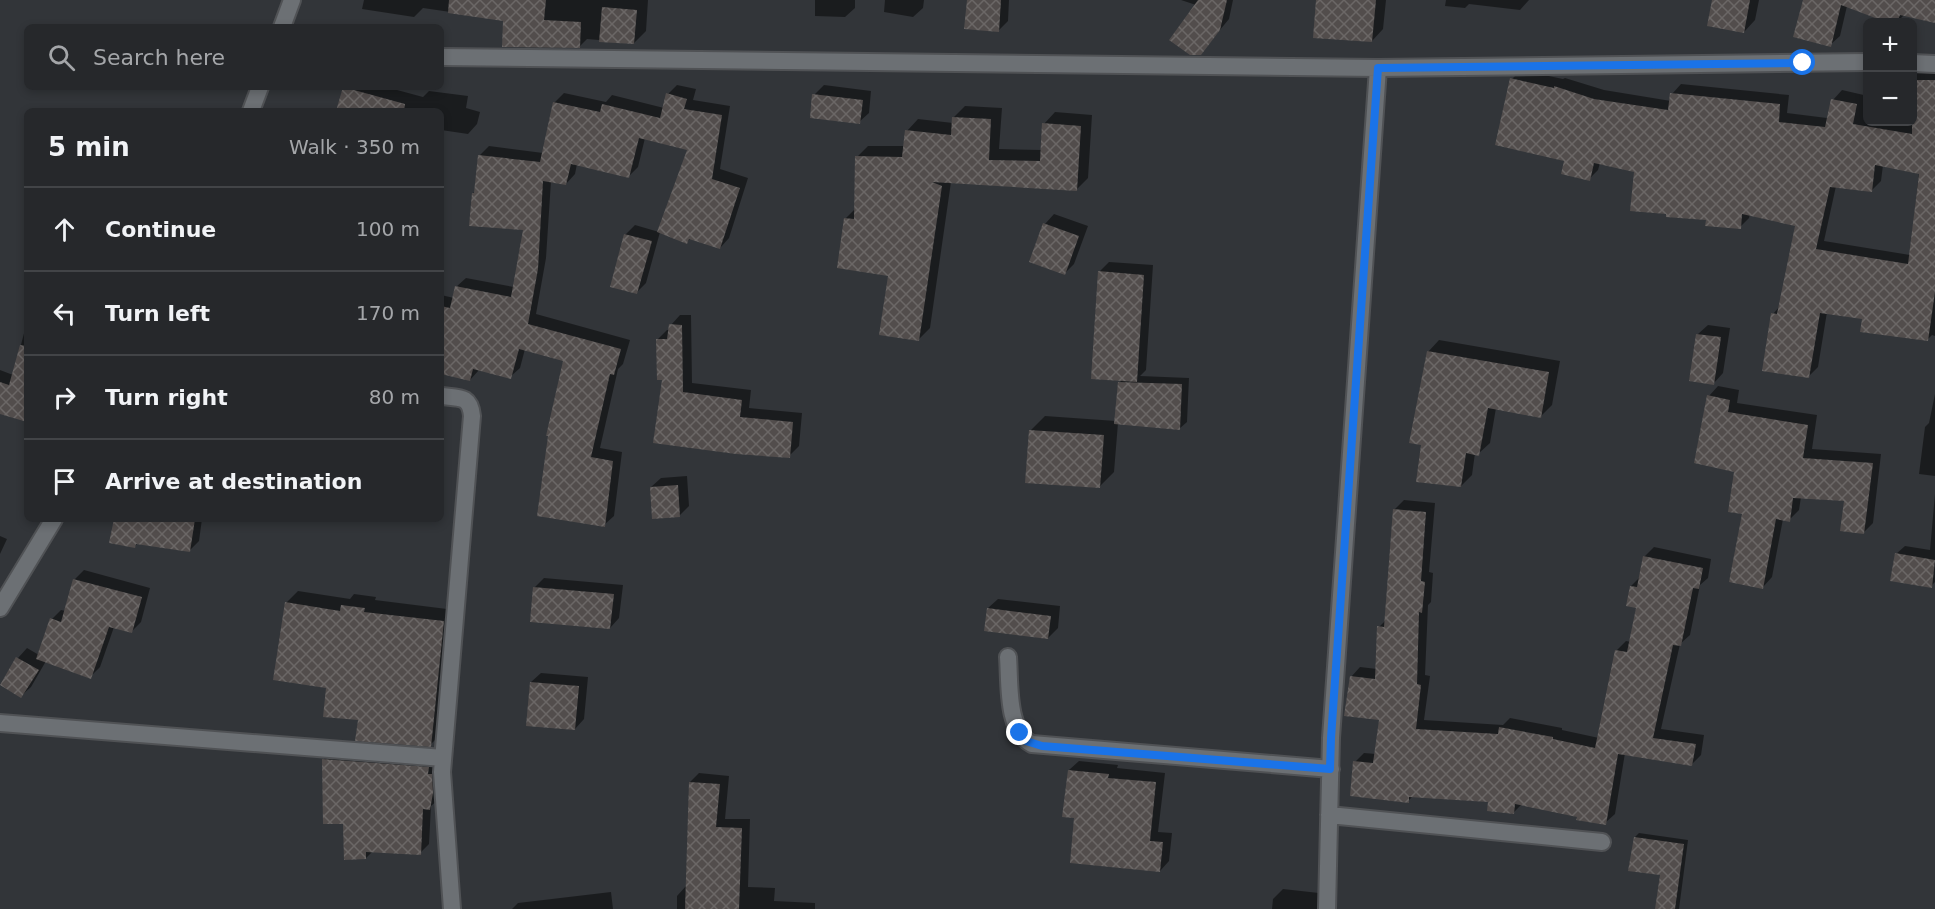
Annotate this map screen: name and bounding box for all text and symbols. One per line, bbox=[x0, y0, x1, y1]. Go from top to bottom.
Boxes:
map controls bbox=[1863, 18, 1917, 126]
button: + bbox=[1863, 18, 1917, 72]
search box bbox=[24, 24, 444, 90]
icon: search bbox=[45, 41, 78, 74]
text: Search here bbox=[93, 45, 225, 70]
route start bbox=[1789, 49, 1815, 75]
button: − bbox=[1863, 72, 1917, 126]
text: 5 min bbox=[48, 132, 130, 162]
text: Walk · 350 m bbox=[289, 135, 420, 159]
icon: ahead bbox=[48, 213, 81, 246]
text: Continue bbox=[105, 217, 216, 242]
text: 100 m bbox=[356, 217, 420, 241]
icon: left bbox=[48, 297, 81, 330]
text: Turn left bbox=[105, 301, 210, 326]
text: 170 m bbox=[356, 301, 420, 325]
icon: right bbox=[48, 381, 81, 414]
text: Turn right bbox=[105, 385, 228, 410]
text: 80 m bbox=[369, 385, 420, 409]
icon: arrive bbox=[48, 465, 81, 498]
text: Arrive at destination bbox=[105, 469, 362, 494]
route end bbox=[1006, 719, 1032, 745]

